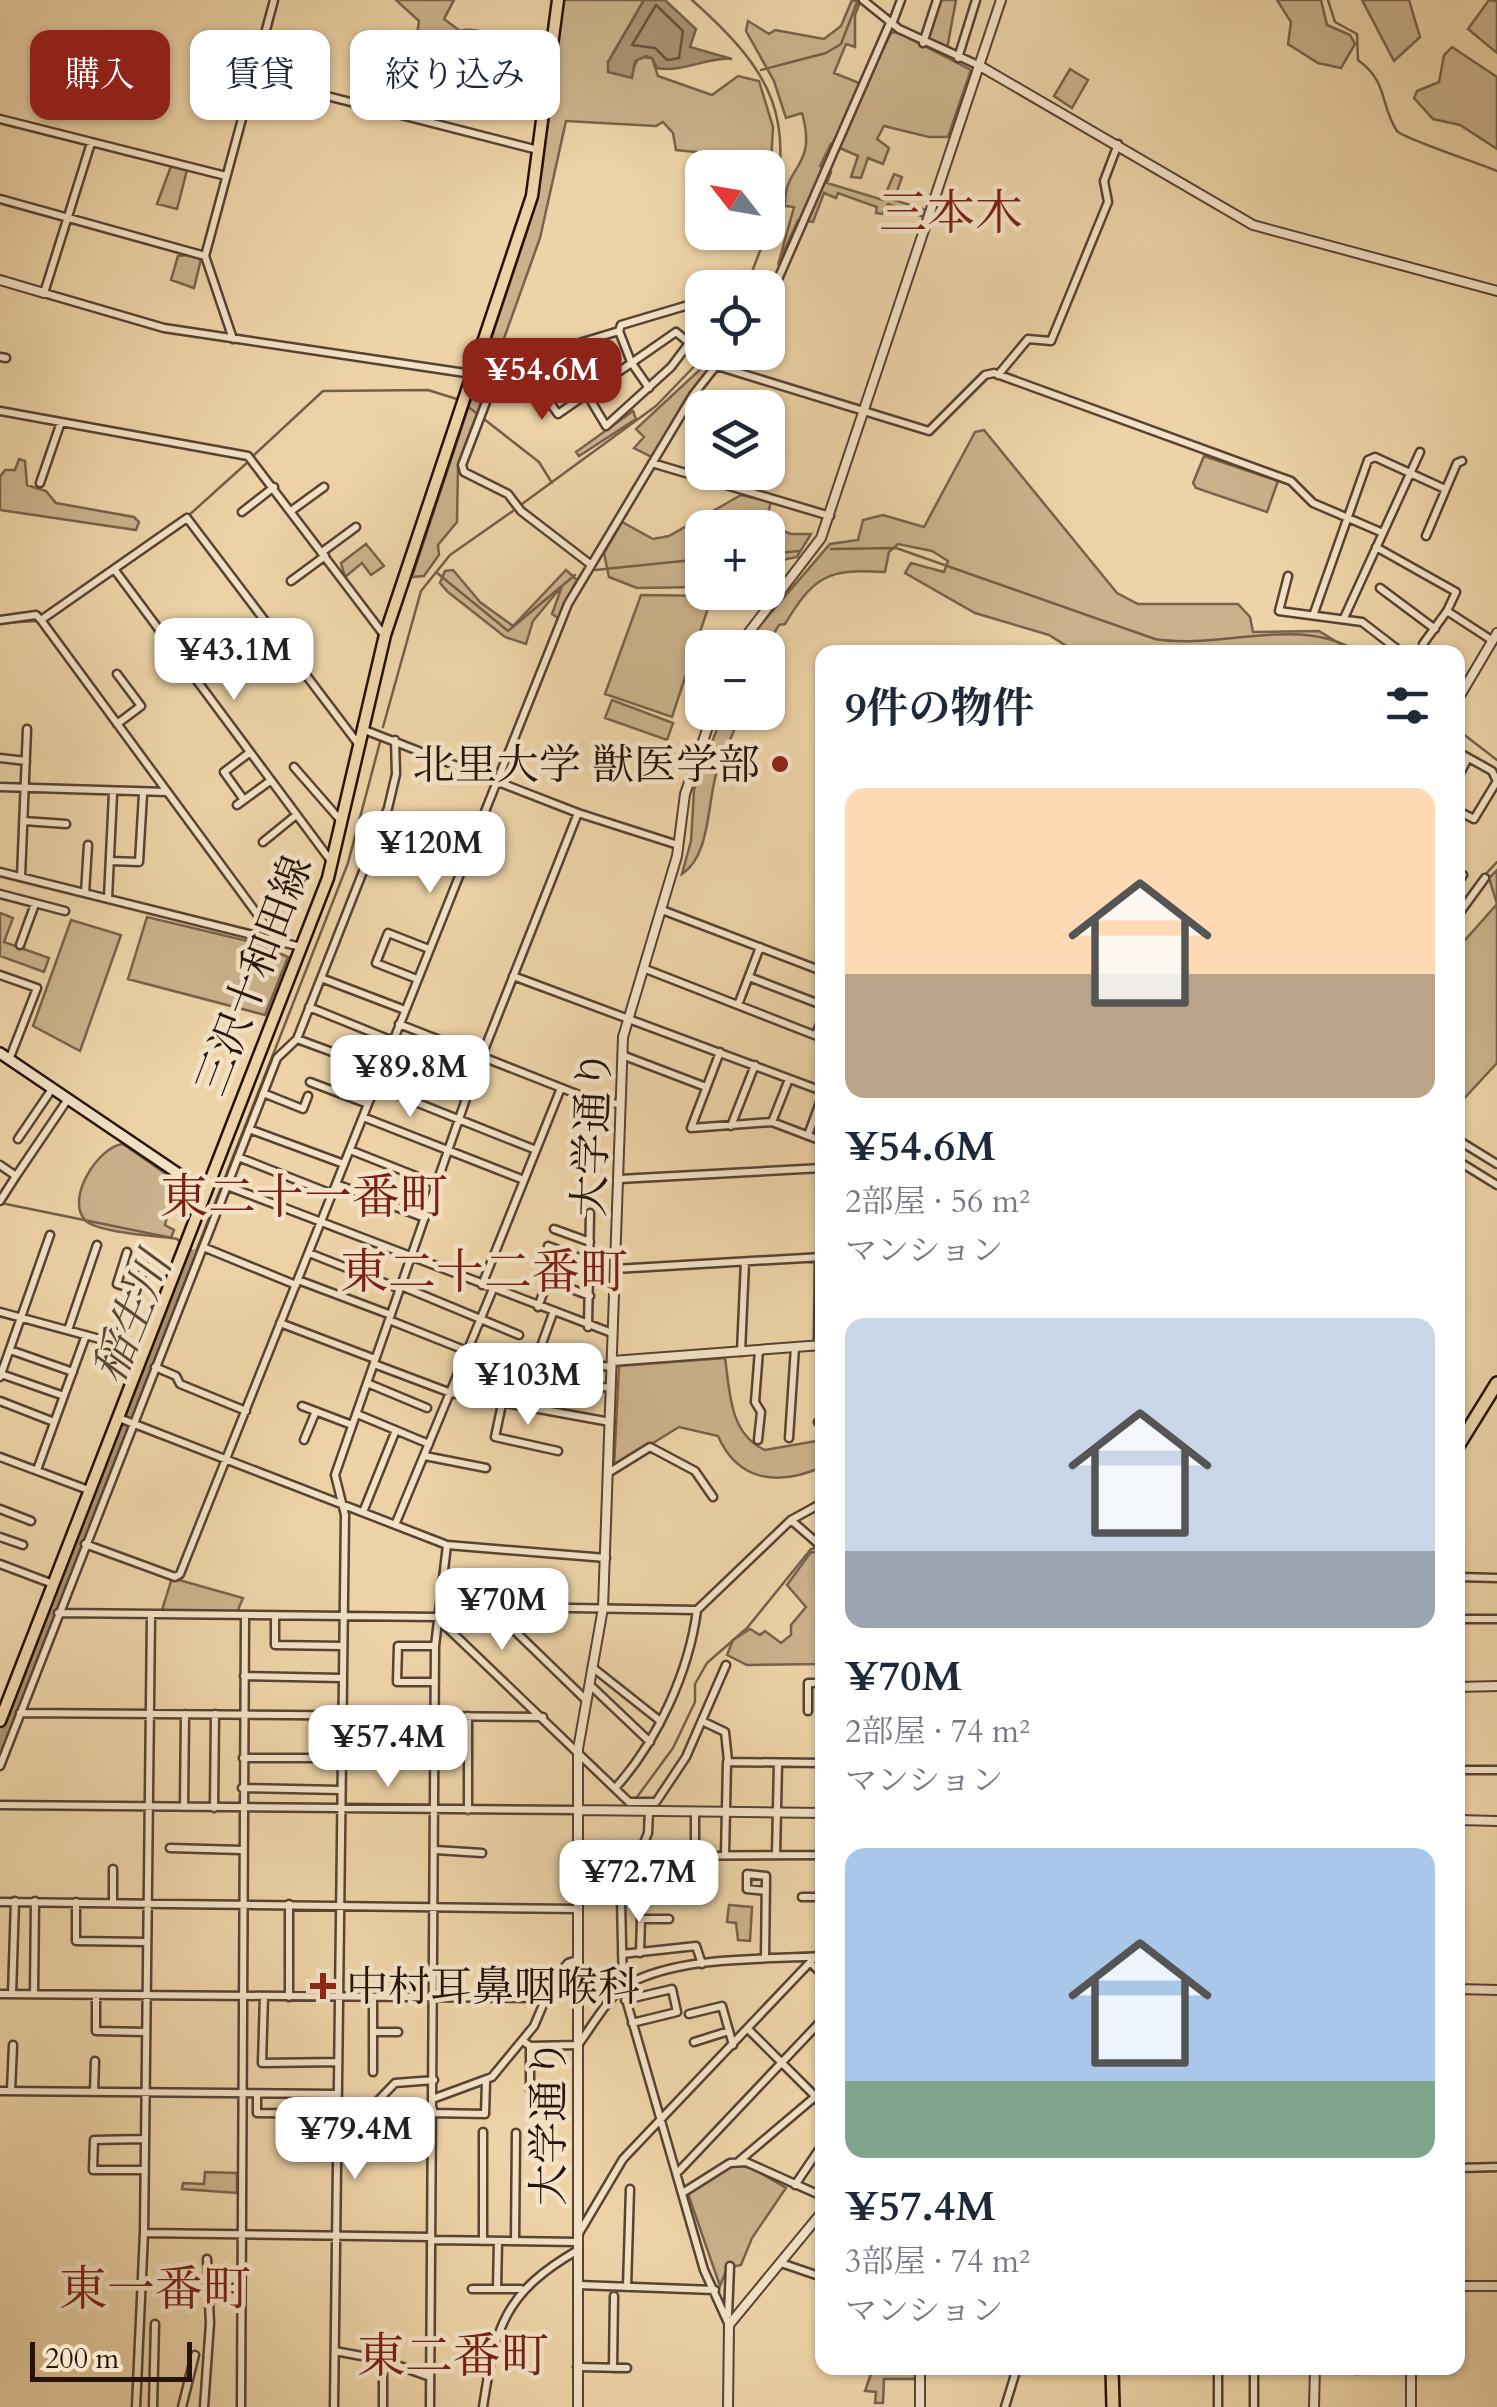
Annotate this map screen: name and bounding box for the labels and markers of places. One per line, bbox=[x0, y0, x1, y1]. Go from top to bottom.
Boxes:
pin: ¥54.6M bbox=[461, 338, 623, 423]
pin: ¥43.1M bbox=[153, 618, 315, 703]
place label: 北里大学 獣医学部 bbox=[413, 737, 760, 794]
marker: 北里大学 獣医学部 bbox=[769, 753, 791, 775]
pin: ¥120M bbox=[360, 811, 500, 896]
pin: ¥89.8M bbox=[329, 1035, 491, 1120]
pin: ¥103M bbox=[458, 1343, 598, 1428]
pin: ¥70M bbox=[443, 1568, 561, 1653]
pin: ¥57.4M bbox=[307, 1705, 469, 1790]
pin: ¥72.7M bbox=[558, 1840, 720, 1925]
place label: 中村耳鼻咽喉科 bbox=[346, 1959, 640, 2016]
marker: 中村耳鼻咽喉科 bbox=[310, 1973, 336, 1999]
pin: ¥79.4M bbox=[274, 2097, 436, 2182]

